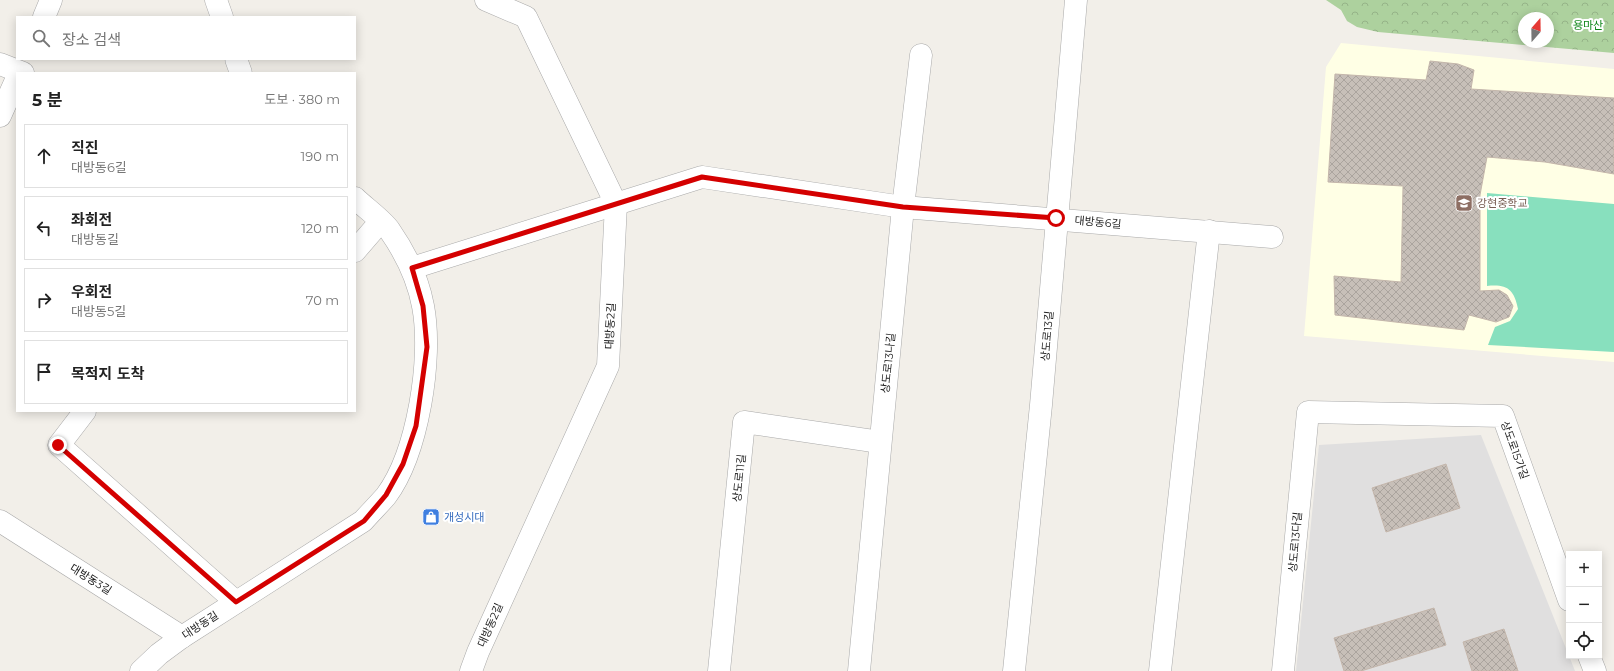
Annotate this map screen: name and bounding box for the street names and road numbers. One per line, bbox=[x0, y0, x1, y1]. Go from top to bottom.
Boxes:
street label: 대방동6길 bbox=[1074, 213, 1122, 231]
street label: 대방동2길 bbox=[602, 302, 618, 350]
street label: 상도로13길 bbox=[1038, 310, 1056, 362]
street label: 상도로13나길 bbox=[878, 332, 898, 394]
street label: 상도로15가길 bbox=[1498, 419, 1532, 481]
street label: 상도로11길 bbox=[730, 453, 748, 503]
street label: 상도로13다길 bbox=[1285, 511, 1305, 573]
street label: 대방동3길 bbox=[67, 561, 115, 597]
street label: 대방동2길 bbox=[474, 601, 506, 649]
street label: 대방동길 bbox=[179, 608, 221, 642]

